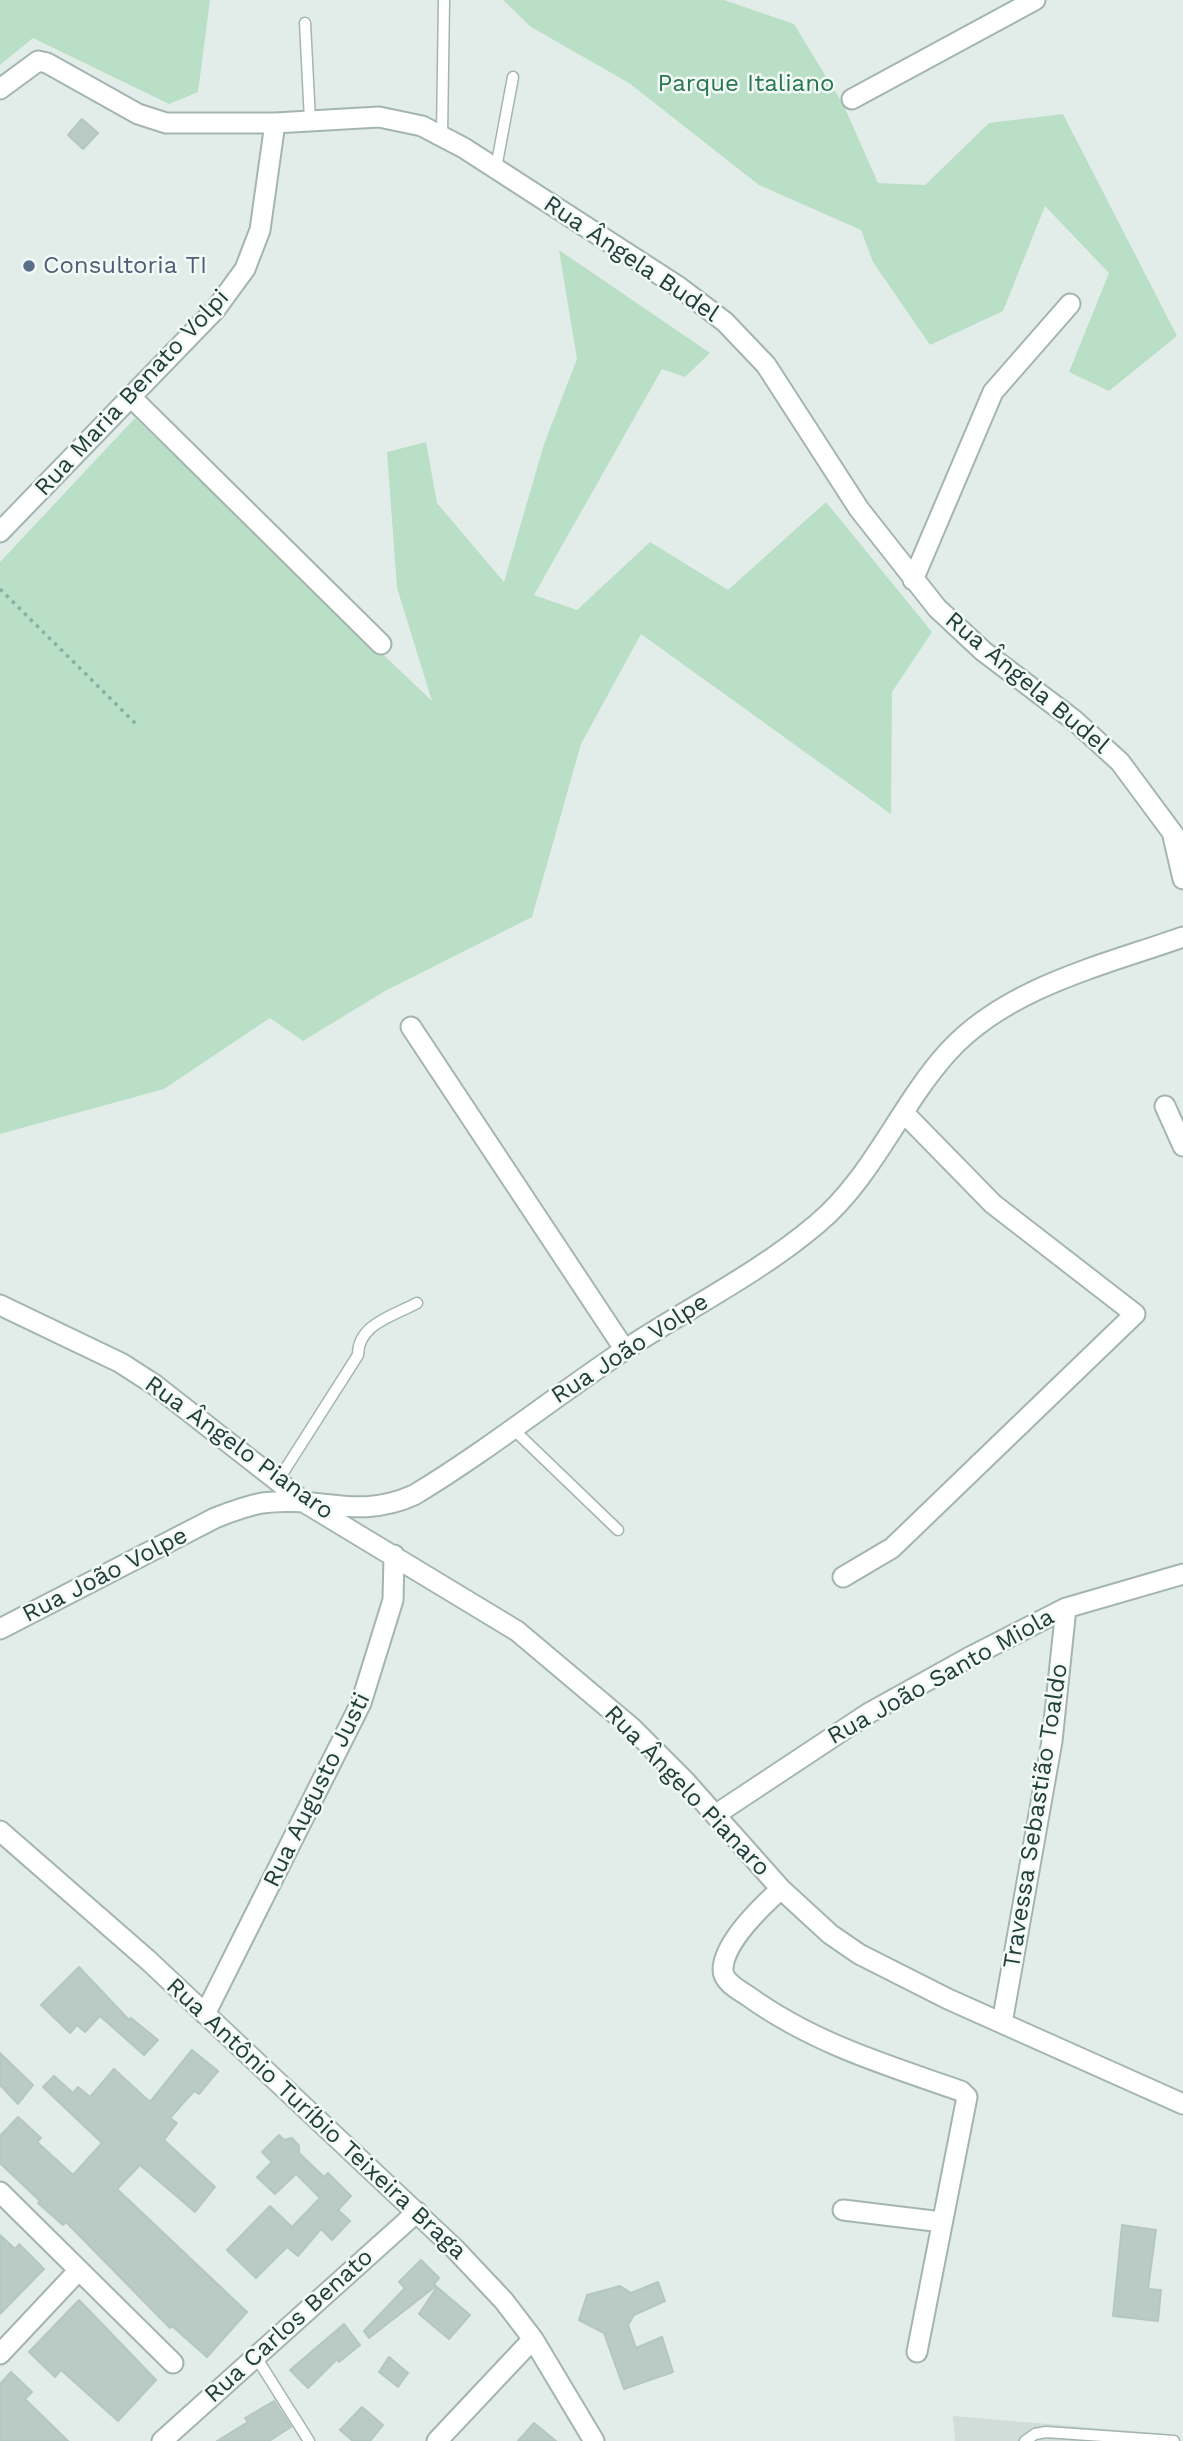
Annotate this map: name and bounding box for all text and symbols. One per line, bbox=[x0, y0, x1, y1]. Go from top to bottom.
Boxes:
park label: Parque Italiano bbox=[658, 70, 834, 98]
street label: Rua Ângela Budel bbox=[538, 190, 724, 328]
place label: Consultoria TI bbox=[43, 252, 207, 280]
marker: Consultoria TI bbox=[21, 258, 37, 274]
street label: Rua Maria Benato Volpi bbox=[29, 284, 235, 502]
street label: Rua Ângela Budel bbox=[939, 606, 1115, 760]
street label: Rua João Volpe bbox=[546, 1288, 714, 1410]
street label: Rua Ângelo Pianaro bbox=[139, 1370, 339, 1526]
street label: Rua João Volpe bbox=[18, 1521, 192, 1629]
street label: Rua João Santo Miola bbox=[823, 1603, 1059, 1751]
street label: Travessa Sebastião Toaldo bbox=[998, 1661, 1074, 1971]
street label: Rua Augusto Justi bbox=[257, 1688, 377, 1892]
street label: Rua Ângelo Pianaro bbox=[598, 1700, 776, 1882]
street label: Rua Antônio Turíbio Teixeira Braga bbox=[160, 1972, 472, 2266]
street label: Rua Carlos Benato bbox=[199, 2243, 379, 2409]

